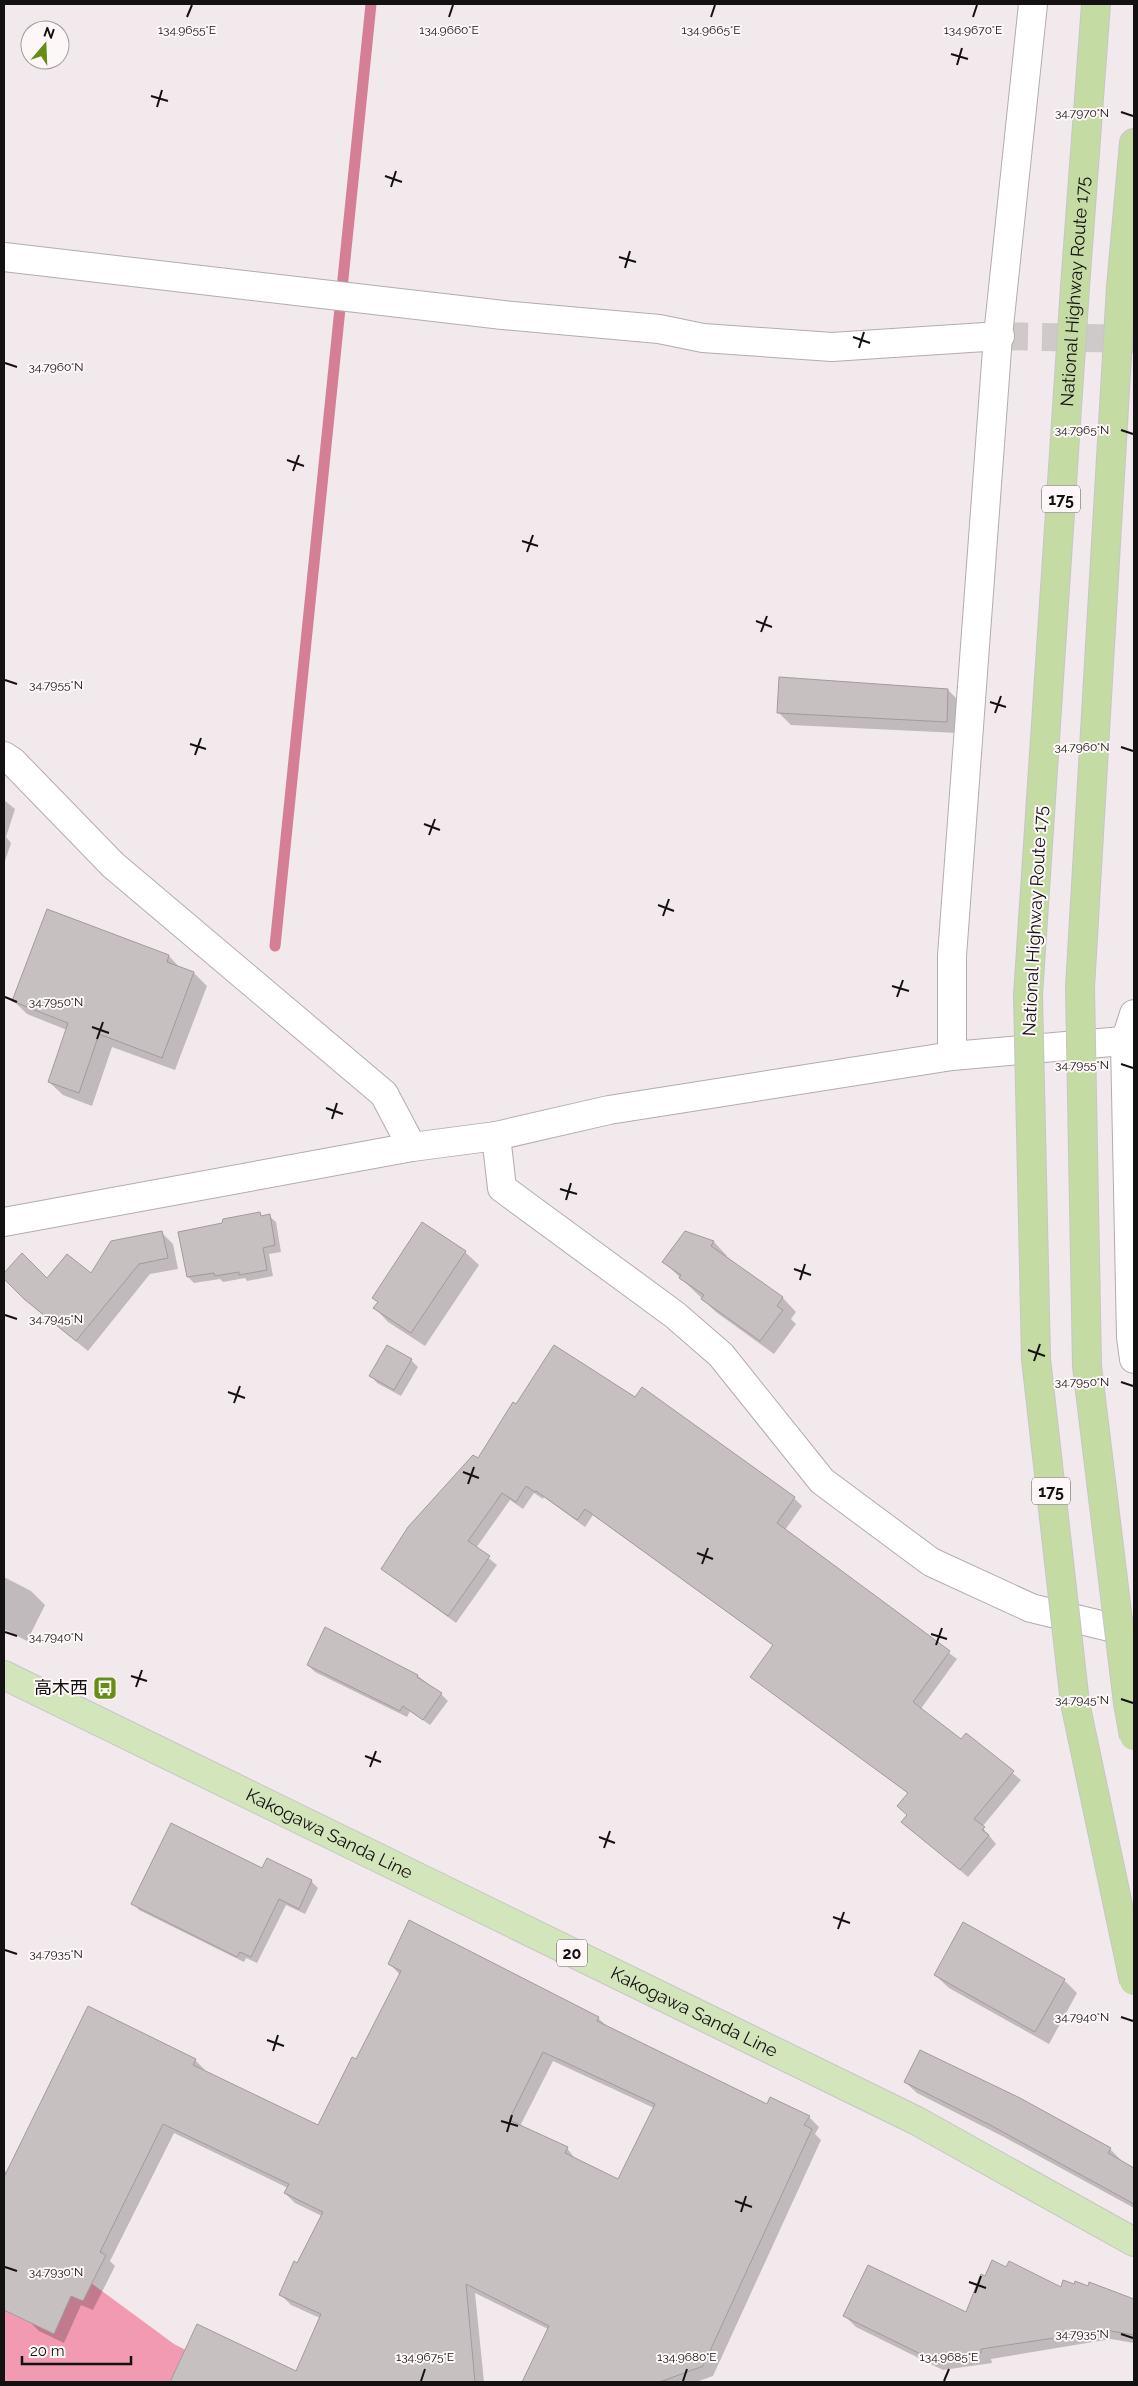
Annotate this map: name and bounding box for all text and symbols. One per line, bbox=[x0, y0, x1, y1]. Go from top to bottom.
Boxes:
north arrow bbox=[20, 20, 70, 70]
text: N bbox=[42, 23, 57, 42]
text: 134.9655°E bbox=[158, 23, 216, 37]
text: 134.9660°E bbox=[419, 23, 479, 37]
text: 134.9665°E bbox=[682, 23, 740, 37]
text: 134.9670°E bbox=[944, 23, 1002, 37]
text: 34.7970°N bbox=[1055, 106, 1109, 120]
street label: National Highway Route 175 bbox=[1056, 176, 1093, 407]
text: 34.7960°N bbox=[28, 360, 84, 374]
text: 34.7965°N bbox=[1055, 423, 1109, 437]
road number: 175 bbox=[1042, 486, 1080, 512]
text: 34.7955°N bbox=[29, 678, 83, 692]
text: 34.7960°N bbox=[1054, 740, 1110, 754]
street label: National Highway Route 175 bbox=[1018, 805, 1051, 1037]
text: 34.7950°N bbox=[29, 995, 83, 1009]
text: 34.7955°N bbox=[1055, 1058, 1109, 1072]
text: 34.7945°N bbox=[29, 1312, 83, 1326]
text: 34.7950°N bbox=[1055, 1375, 1109, 1389]
road number: 175 bbox=[1032, 1478, 1070, 1504]
text: 34.7940°N bbox=[29, 1630, 83, 1644]
bus stop icon: 高木西 bbox=[92, 1675, 118, 1701]
place label: 高木西 bbox=[34, 1677, 88, 1698]
text: 34.7945°N bbox=[1055, 1693, 1109, 1707]
street label: Kakogawa Sanda Line bbox=[243, 1784, 417, 1883]
road number: 20 bbox=[557, 1940, 587, 1966]
text: 34.7935°N bbox=[29, 1947, 83, 1961]
street label: Kakogawa Sanda Line bbox=[607, 1962, 781, 2061]
text: 34.7940°N bbox=[1055, 2010, 1109, 2024]
text: 34.7930°N bbox=[29, 2265, 83, 2279]
text: 34.7935°N bbox=[1055, 2327, 1109, 2341]
scale bar bbox=[22, 2334, 131, 2366]
text: 20 m bbox=[30, 2342, 65, 2360]
text: 134.9675°E bbox=[396, 2350, 454, 2364]
text: 134.9680°E bbox=[657, 2350, 717, 2364]
text: 134.9685°E bbox=[920, 2350, 978, 2364]

